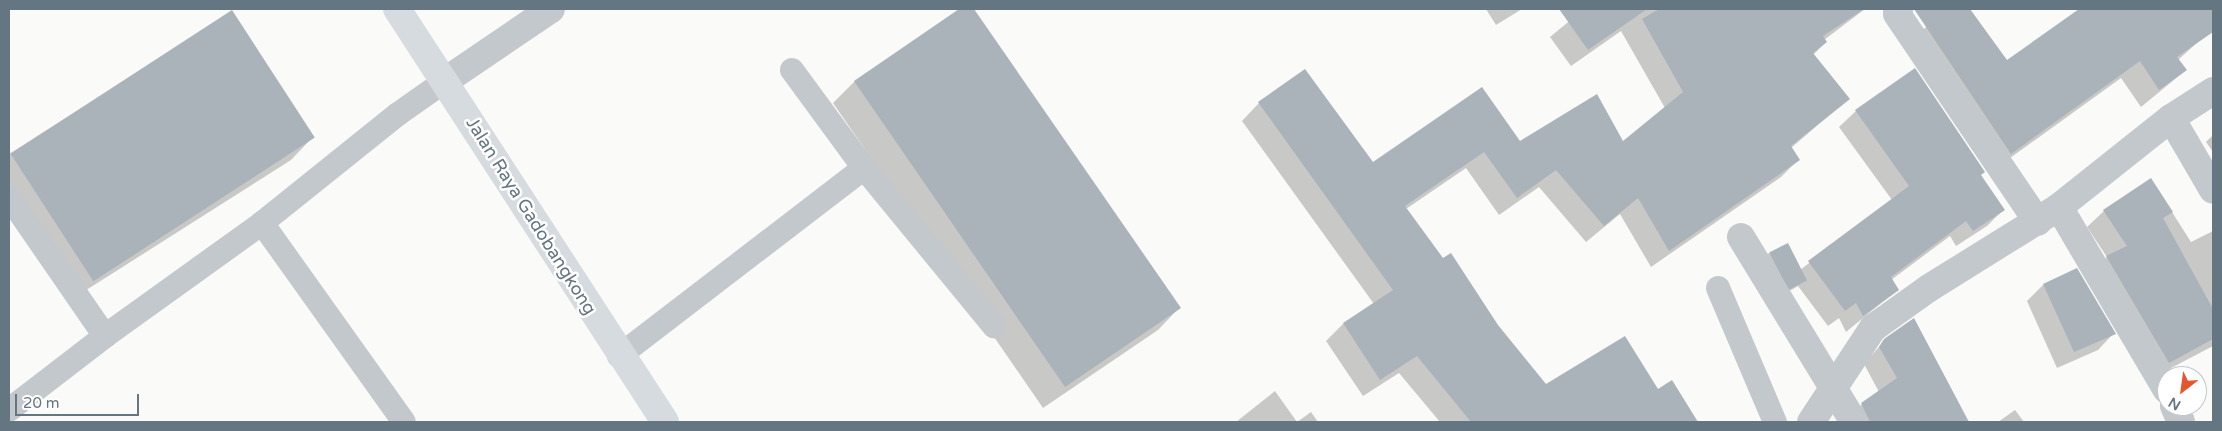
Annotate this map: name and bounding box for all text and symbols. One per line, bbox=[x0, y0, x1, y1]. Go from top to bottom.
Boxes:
street label: Jalan Raya Gadobangkong bbox=[461, 113, 601, 319]
north arrow bbox=[2157, 366, 2207, 416]
scale bar bbox=[18, 384, 141, 416]
text: N bbox=[2166, 393, 2184, 414]
text: 20 m bbox=[23, 394, 60, 412]

